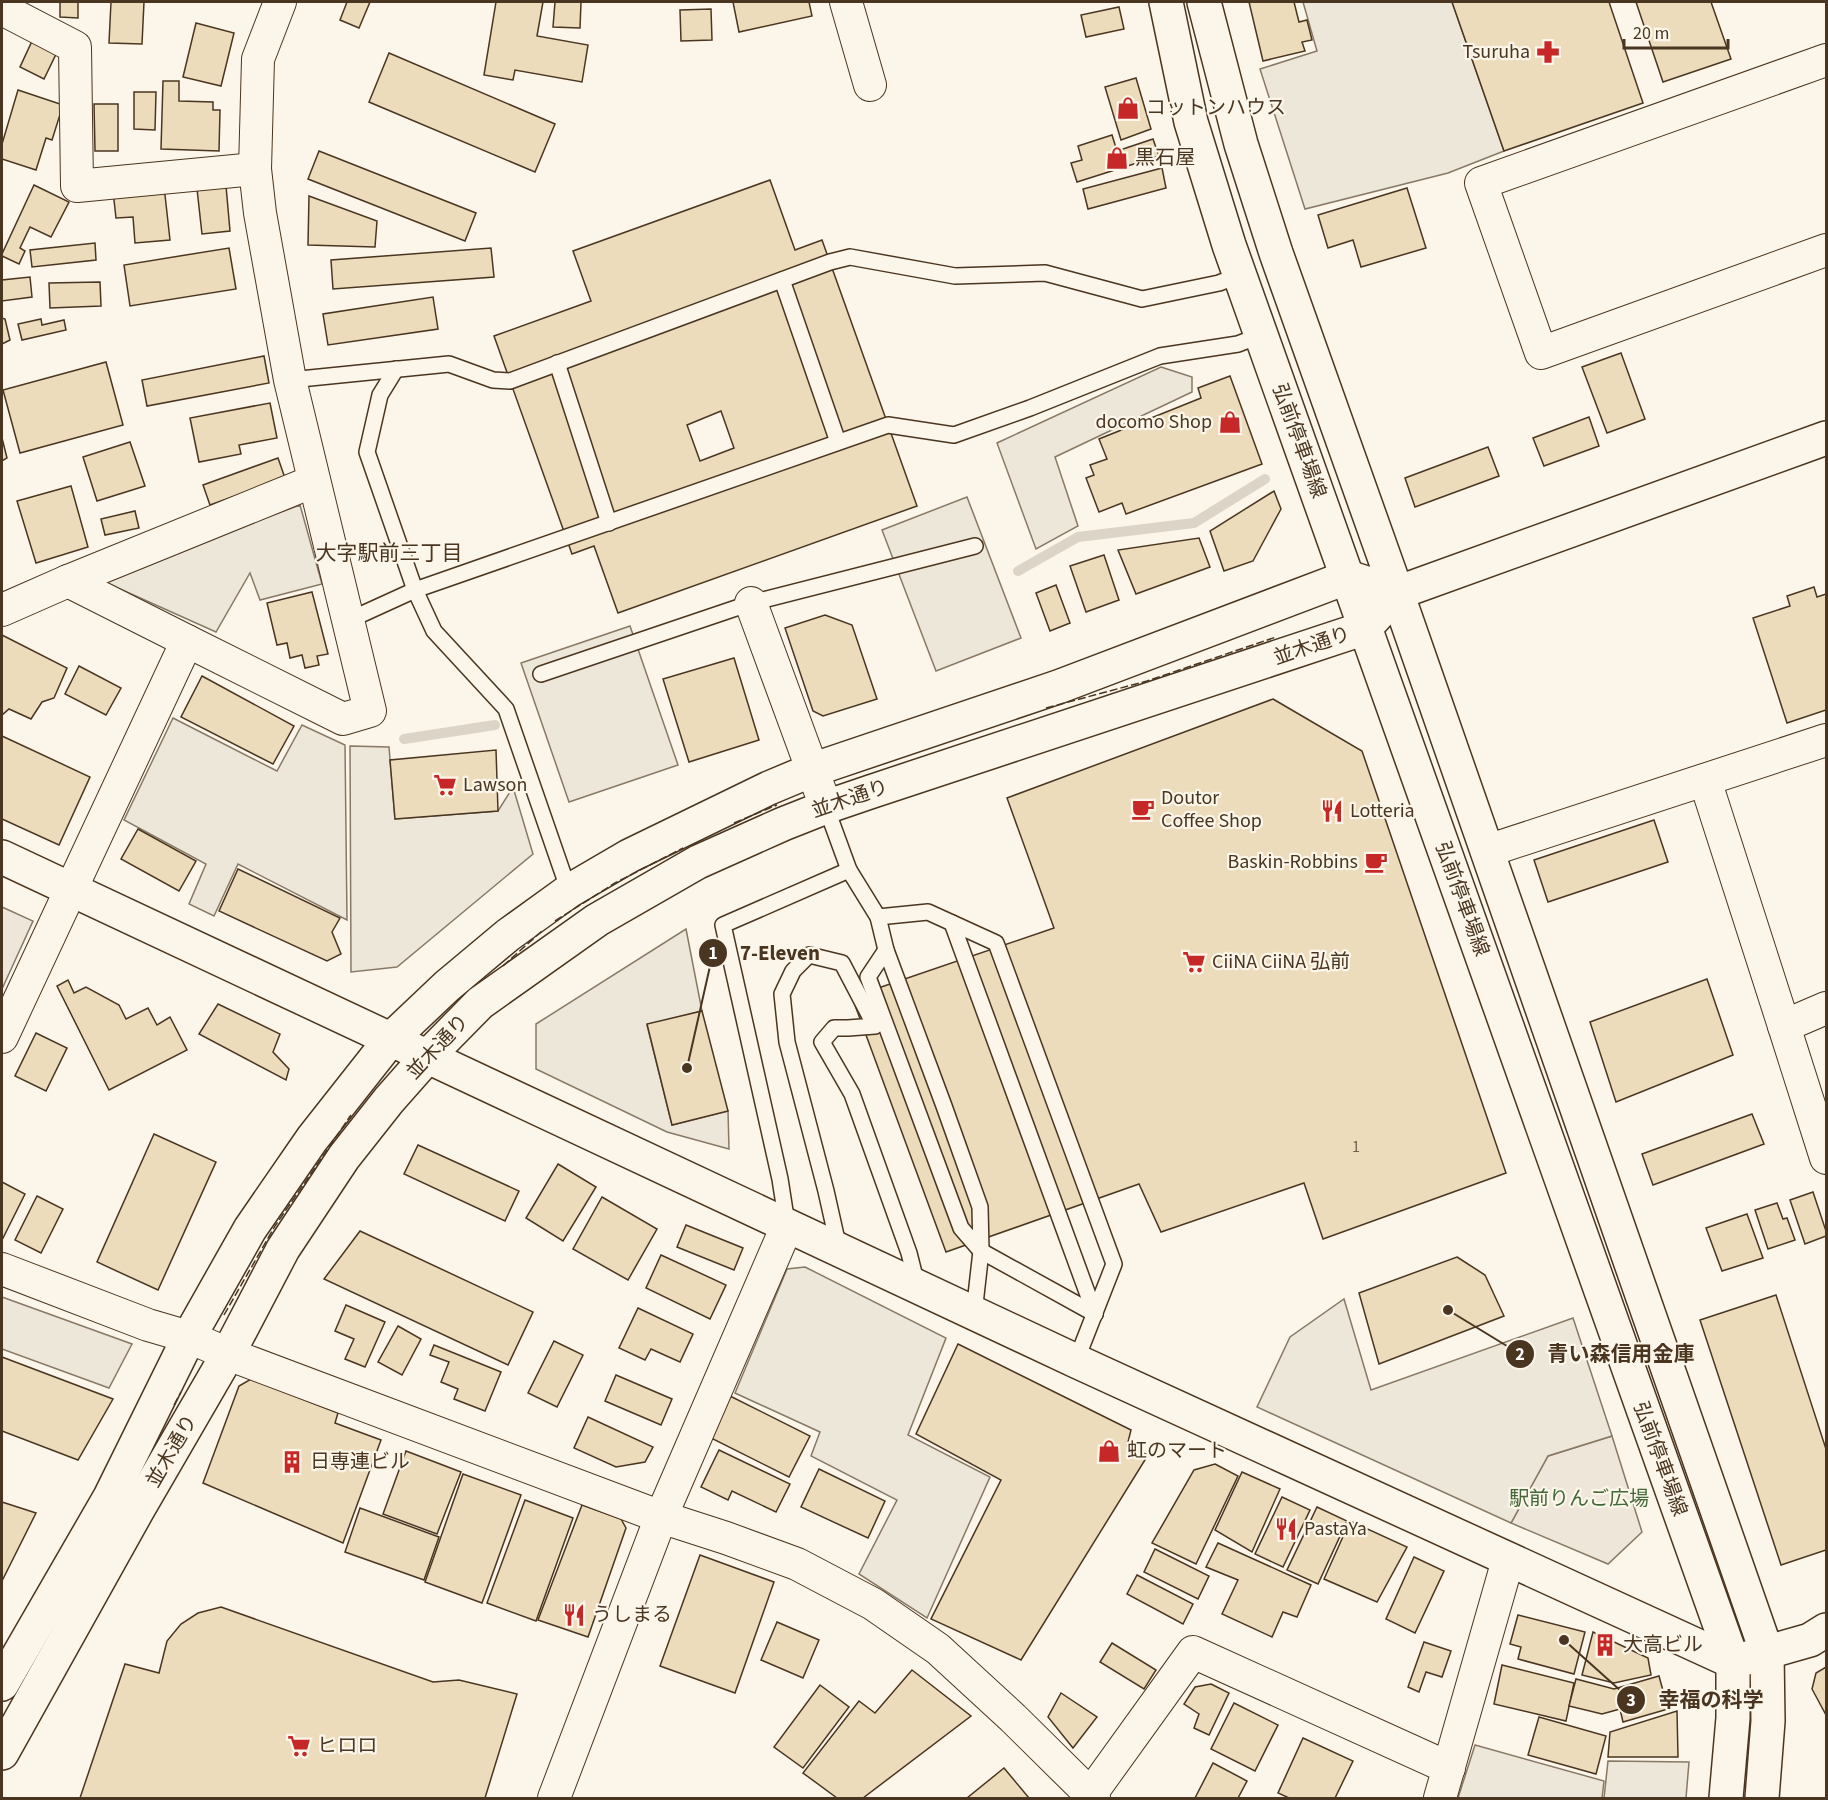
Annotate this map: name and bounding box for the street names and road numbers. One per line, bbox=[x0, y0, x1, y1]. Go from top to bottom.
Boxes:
street label: 弘前停車場線 bbox=[1265, 380, 1333, 502]
street label: 並木通り bbox=[1270, 620, 1354, 672]
street label: 並木通り bbox=[808, 773, 892, 825]
street label: 弘前停車場線 bbox=[1428, 838, 1496, 960]
street label: 並木通り bbox=[400, 1008, 476, 1086]
street label: 弘前停車場線 bbox=[1626, 1398, 1694, 1520]
street label: 並木通り bbox=[140, 1409, 204, 1493]

